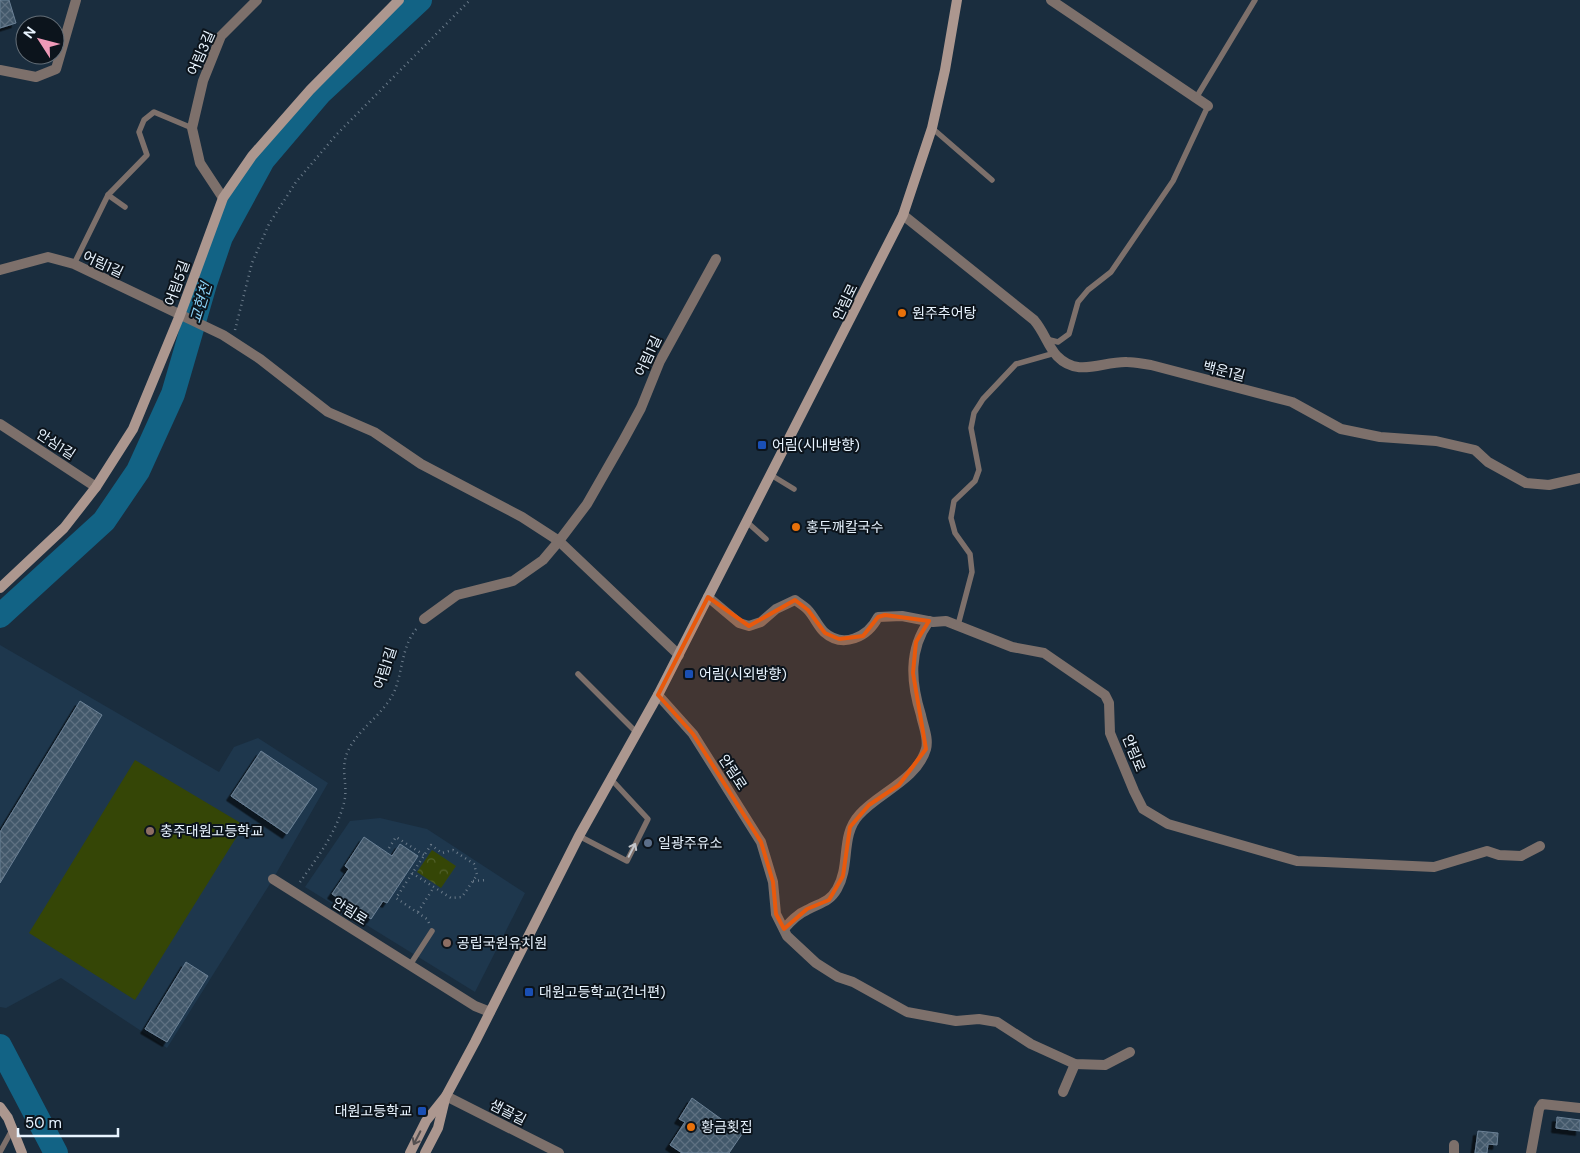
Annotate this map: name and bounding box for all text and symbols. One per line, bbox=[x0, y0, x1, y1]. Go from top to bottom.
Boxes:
north arrow bbox=[15, 15, 65, 65]
text: N bbox=[19, 23, 40, 42]
street label: 어림3길 bbox=[183, 28, 219, 78]
street label: 어림1길 bbox=[80, 247, 126, 281]
street label: 어림5길 bbox=[160, 258, 194, 308]
water label: 교현천 bbox=[185, 278, 217, 326]
street label: 안림로 bbox=[828, 281, 862, 323]
place label: 원주추어탕 bbox=[912, 304, 977, 322]
marker: 원주추어탕 bbox=[896, 307, 908, 319]
street label: 어림1길 bbox=[631, 333, 665, 379]
street label: 백운1길 bbox=[1201, 357, 1247, 385]
street label: 안심1길 bbox=[33, 425, 79, 463]
place label: 어림(시내방향) bbox=[772, 436, 860, 454]
marker: 어림(시내방향) bbox=[756, 439, 768, 451]
place label: 홍두깨칼국수 bbox=[806, 518, 883, 536]
marker: 홍두깨칼국수 bbox=[790, 521, 802, 533]
street label: 어림1길 bbox=[370, 645, 400, 691]
place label: 어림(시외방향) bbox=[699, 665, 787, 683]
marker: 어림(시외방향) bbox=[683, 668, 695, 680]
street label: 안림로 bbox=[1118, 732, 1150, 774]
street label: 안림로 bbox=[715, 751, 751, 793]
place label: 충주대원고등학교 bbox=[160, 822, 263, 840]
marker: 충주대원고등학교 bbox=[144, 825, 156, 837]
place label: 일광주유소 bbox=[658, 834, 723, 852]
marker: 일광주유소 bbox=[642, 837, 654, 849]
one-way arrow bbox=[628, 843, 637, 858]
street label: 안림로 bbox=[329, 893, 371, 929]
place label: 공립국원유치원 bbox=[457, 934, 547, 952]
marker: 공립국원유치원 bbox=[441, 937, 453, 949]
place label: 대원고등학교(건너편) bbox=[539, 983, 665, 1001]
marker: 대원고등학교(건너편) bbox=[523, 986, 535, 998]
street label: 샘골길 bbox=[487, 1095, 529, 1129]
place label: 대원고등학교 bbox=[335, 1102, 412, 1120]
marker: 대원고등학교 bbox=[416, 1105, 428, 1117]
scale bar bbox=[18, 1106, 118, 1138]
text: 50 m bbox=[25, 1113, 62, 1133]
place label: 황금횟집 bbox=[701, 1118, 753, 1136]
marker: 황금횟집 bbox=[685, 1121, 697, 1133]
one-way arrow bbox=[412, 1131, 422, 1146]

